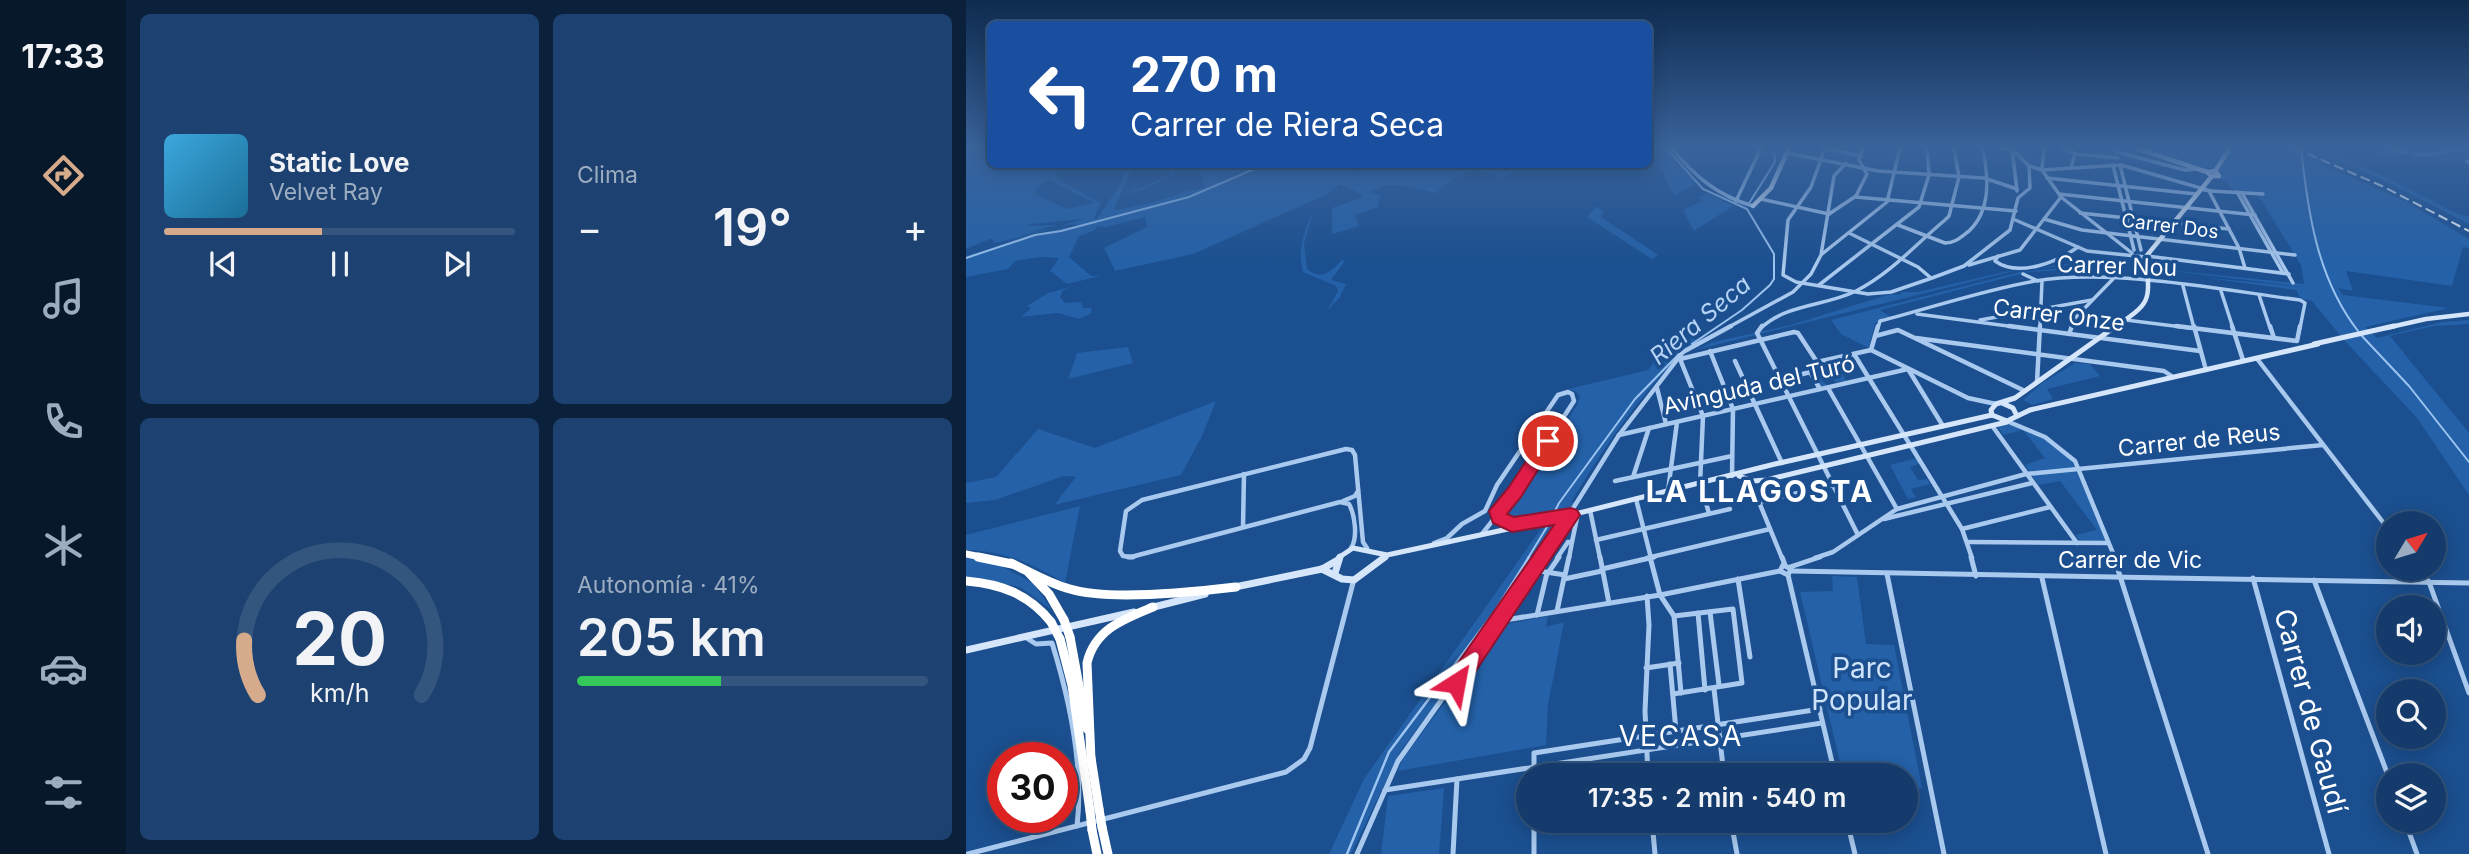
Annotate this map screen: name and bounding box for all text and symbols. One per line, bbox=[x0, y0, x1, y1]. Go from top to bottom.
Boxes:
text: 17:33 bbox=[21, 37, 105, 76]
text: 270 m bbox=[1130, 45, 1278, 104]
icon: left bbox=[1015, 49, 1106, 140]
text: Carrer de Riera Seca bbox=[1130, 105, 1444, 144]
text: Static Love bbox=[269, 147, 410, 178]
icon: directions bbox=[39, 151, 88, 200]
text: Clima bbox=[577, 161, 638, 189]
text: Velvet Ray bbox=[269, 178, 383, 206]
text: 19° bbox=[713, 196, 792, 259]
text: − bbox=[577, 205, 602, 251]
text: + bbox=[903, 205, 928, 251]
street label: Carrer Dos bbox=[2120, 209, 2220, 243]
icon: previous bbox=[204, 245, 242, 283]
icon: pause bbox=[321, 245, 359, 283]
icon: next bbox=[438, 245, 476, 283]
street label: Carrer Nou bbox=[2056, 250, 2178, 282]
water label: Riera Seca bbox=[1644, 269, 1756, 371]
icon: music bbox=[39, 274, 88, 323]
street label: Carrer Onze bbox=[1992, 293, 2126, 337]
street label: Avinguda del Turó bbox=[1660, 349, 1858, 421]
icon: phone bbox=[39, 397, 88, 446]
pin bbox=[1518, 411, 1578, 471]
street label: Carrer de Reus bbox=[2116, 418, 2282, 462]
icon: arrive bbox=[1529, 422, 1567, 460]
district label: LA LLAGOSTA bbox=[1646, 473, 1874, 509]
north arrow bbox=[2376, 511, 2446, 581]
map controls bbox=[2376, 511, 2446, 833]
icon: climate bbox=[39, 521, 88, 570]
street label: Carrer de Vic bbox=[2058, 546, 2202, 574]
text: Autonomía · 41% bbox=[577, 571, 759, 599]
text: 20 bbox=[292, 594, 387, 683]
button: sound bbox=[2376, 595, 2446, 665]
street label: Carrer de Gaudí bbox=[2267, 605, 2355, 817]
text: 205 km bbox=[577, 606, 766, 669]
icon: car bbox=[39, 644, 88, 693]
position arrow bbox=[1419, 646, 1493, 720]
park label: Parc Popular bbox=[1811, 651, 1913, 717]
text: km/h bbox=[310, 678, 369, 708]
button: search bbox=[2376, 679, 2446, 749]
district label: VECASA bbox=[1619, 719, 1743, 753]
speed limit sign: 30 bbox=[987, 742, 1078, 833]
button: layers bbox=[2376, 763, 2446, 833]
icon: filters bbox=[39, 768, 88, 817]
text: 17:35 · 2 min · 540 m bbox=[1588, 782, 1846, 813]

